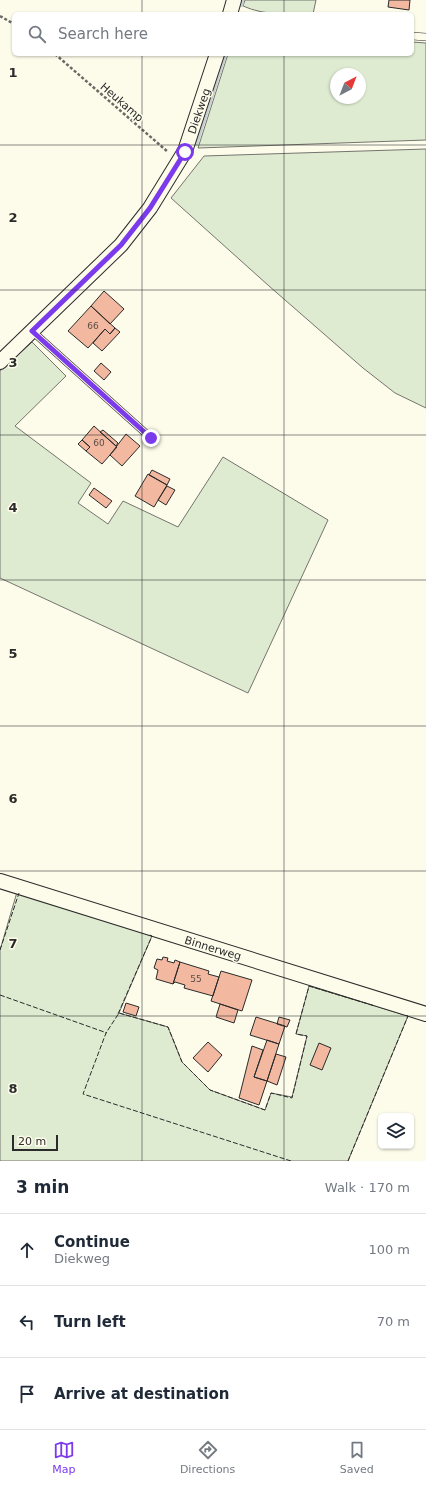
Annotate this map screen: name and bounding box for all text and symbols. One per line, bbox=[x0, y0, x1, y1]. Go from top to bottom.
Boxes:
search box bbox=[12, 12, 414, 56]
icon: search bbox=[26, 23, 48, 45]
text: Search here bbox=[58, 25, 148, 43]
text: 1 bbox=[8, 65, 18, 80]
north arrow bbox=[330, 68, 366, 104]
street label: Heukamp bbox=[98, 80, 146, 125]
street label: Diekweg bbox=[186, 87, 213, 136]
route start bbox=[176, 143, 194, 161]
text: 2 bbox=[8, 210, 18, 225]
house number: 66 bbox=[87, 321, 99, 331]
text: 3 bbox=[8, 355, 18, 370]
route end bbox=[142, 429, 160, 447]
house number: 60 bbox=[93, 438, 105, 448]
text: 4 bbox=[8, 500, 18, 515]
text: 5 bbox=[8, 646, 18, 661]
text: 6 bbox=[8, 791, 18, 806]
street label: Binnerweg bbox=[183, 934, 243, 963]
text: 7 bbox=[8, 936, 18, 951]
house number: 55 bbox=[190, 974, 202, 984]
text: 8 bbox=[8, 1081, 18, 1096]
map controls bbox=[378, 1113, 414, 1149]
button: layers bbox=[378, 1113, 414, 1149]
scale bar bbox=[12, 1133, 58, 1152]
text: 20 m bbox=[18, 1135, 46, 1148]
text: 3 min bbox=[16, 1177, 69, 1197]
text: Walk · 170 m bbox=[325, 1180, 410, 1195]
text: Continue bbox=[54, 1233, 130, 1251]
icon: ahead bbox=[16, 1239, 38, 1261]
text: 100 m bbox=[368, 1242, 410, 1257]
text: Diekweg bbox=[54, 1251, 110, 1266]
icon: left bbox=[16, 1311, 38, 1333]
text: Turn left bbox=[54, 1313, 126, 1331]
text: 70 m bbox=[377, 1314, 410, 1329]
icon: arrive bbox=[16, 1383, 38, 1405]
text: Arrive at destination bbox=[54, 1385, 229, 1403]
tab: Map bbox=[52, 1439, 75, 1476]
tab: Directions bbox=[180, 1439, 235, 1476]
tab: Saved bbox=[340, 1439, 374, 1476]

